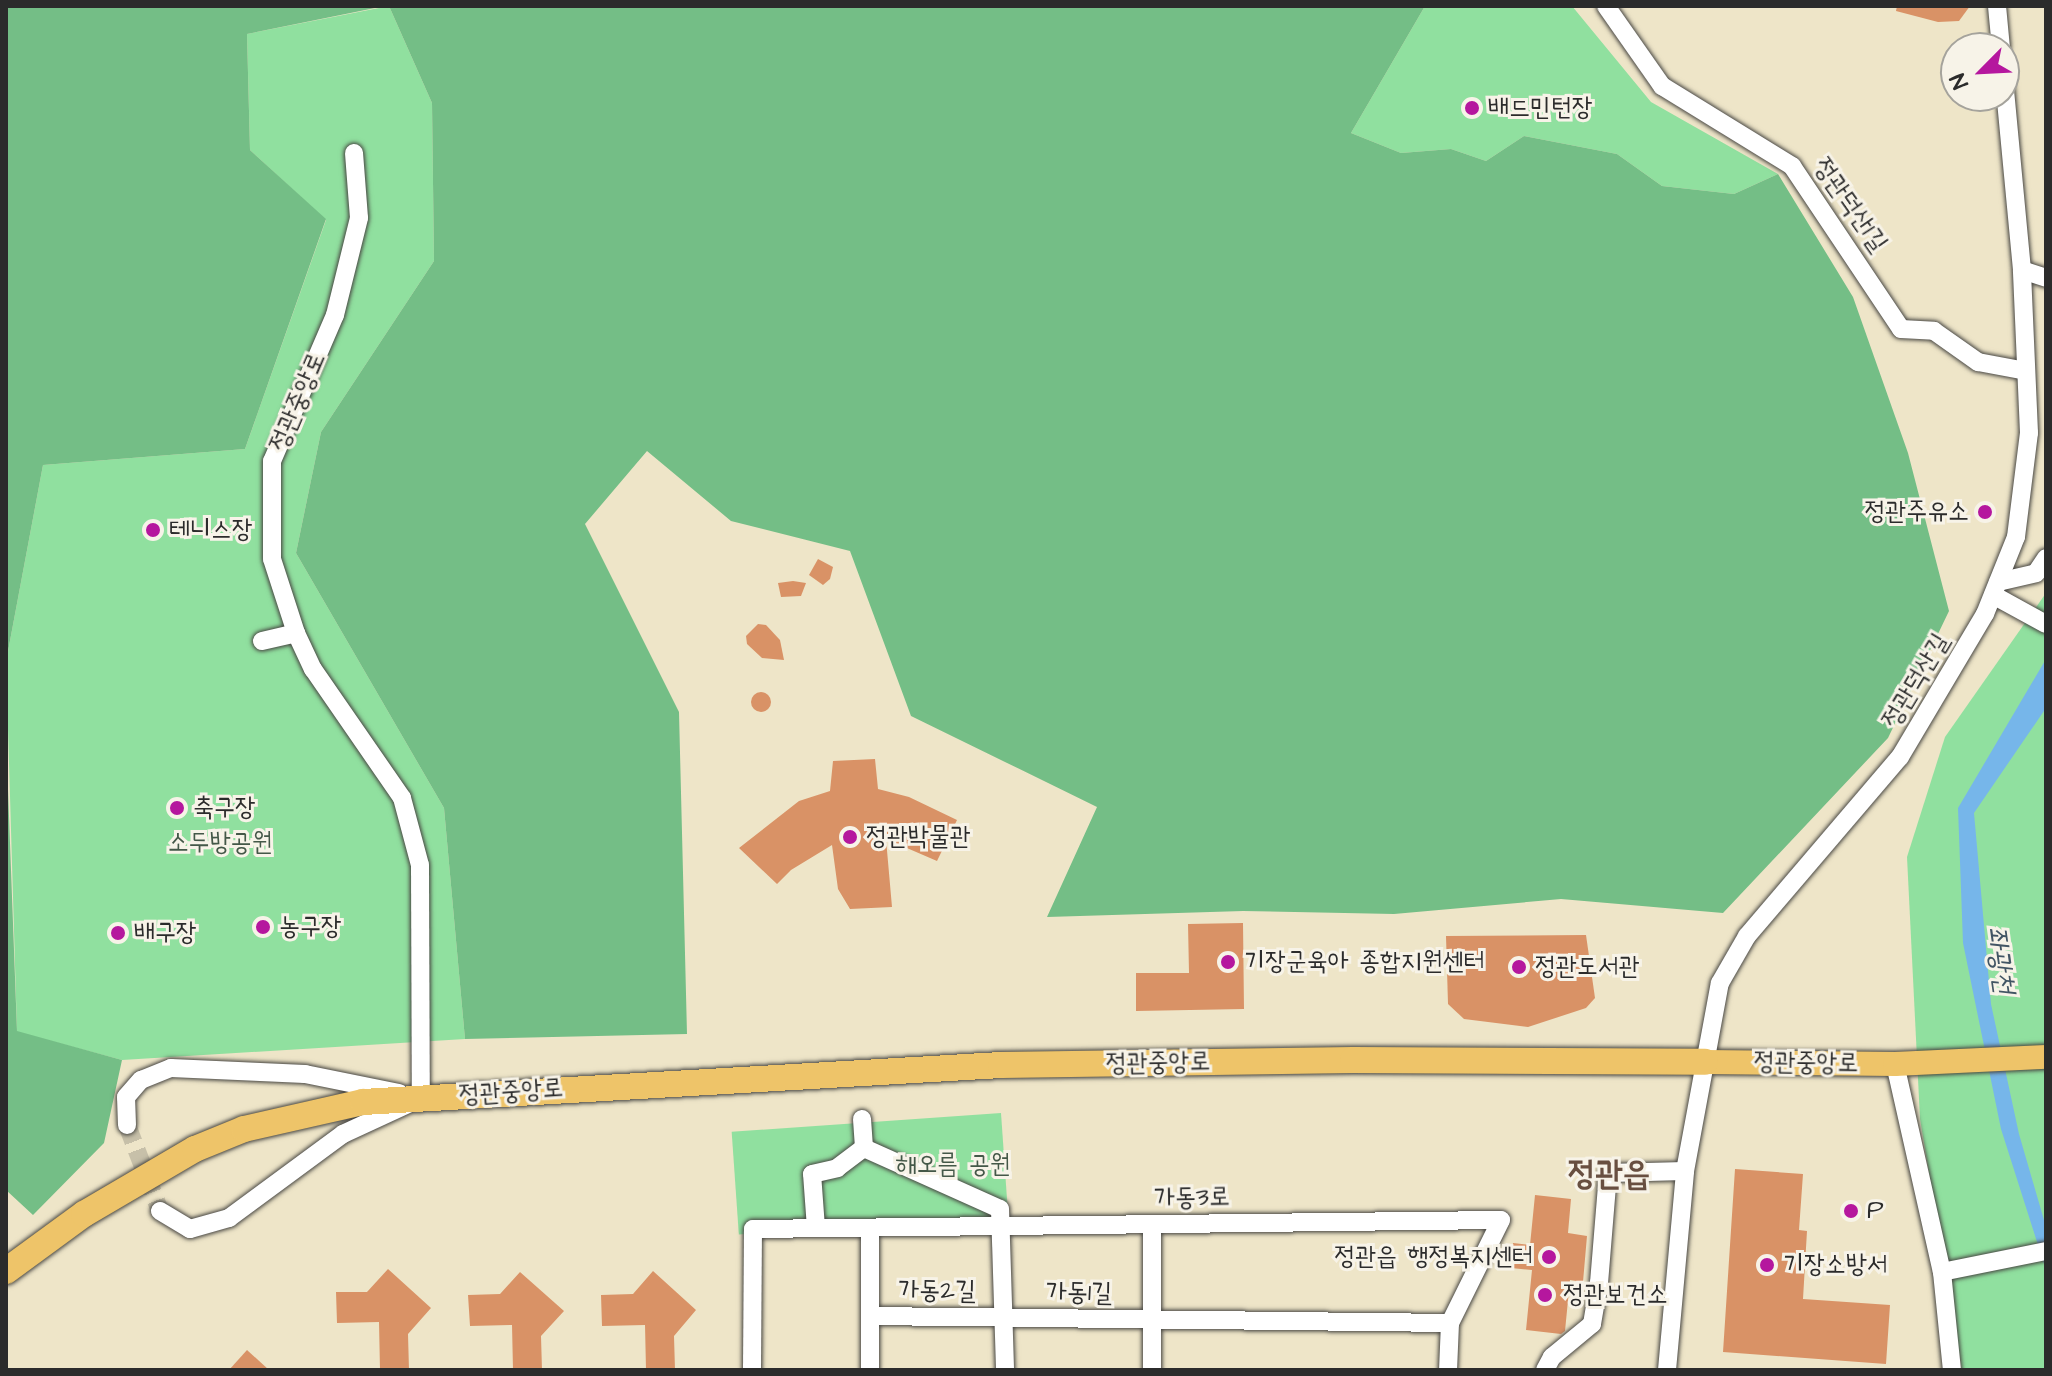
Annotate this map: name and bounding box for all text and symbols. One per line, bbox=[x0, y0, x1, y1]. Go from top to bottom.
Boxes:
north arrow bbox=[1940, 32, 2020, 112]
text: N bbox=[1942, 69, 1976, 94]
place label: 배드민턴장 bbox=[1488, 92, 1593, 124]
marker: 배드민턴장 bbox=[1463, 99, 1481, 117]
street label: 정관덕산1길 bbox=[1806, 152, 1894, 258]
street label: 정관중앙로 bbox=[263, 348, 333, 456]
place label: 정관주유소 bbox=[1864, 496, 1969, 528]
marker: 정관주유소 bbox=[1976, 503, 1994, 521]
place label: 테니스장 bbox=[169, 514, 253, 546]
marker: 테니스장 bbox=[144, 521, 162, 539]
street label: 정관덕산길 bbox=[1876, 628, 1956, 734]
place label: 축구장 bbox=[193, 792, 256, 824]
marker: 축구장 bbox=[168, 799, 186, 817]
place label: 정관박물관 bbox=[866, 821, 971, 853]
park label: 소두방공원 bbox=[168, 827, 272, 859]
marker: 정관박물관 bbox=[841, 828, 859, 846]
place label: 농구장 bbox=[279, 911, 342, 943]
place label: 배구장 bbox=[134, 917, 197, 949]
marker: 농구장 bbox=[254, 918, 272, 936]
marker: 배구장 bbox=[109, 924, 127, 942]
water label: 좌광천 bbox=[1979, 924, 2021, 996]
place label: 기장군육아 종합지원센터 bbox=[1244, 946, 1485, 978]
place label: 정관도서관 bbox=[1535, 951, 1640, 983]
marker: 기장군육아 종합지원센터 bbox=[1219, 953, 1237, 971]
marker: 정관도서관 bbox=[1510, 958, 1528, 976]
street label: 정관중앙로 bbox=[1105, 1046, 1211, 1080]
street label: 정관중앙로 bbox=[1753, 1046, 1859, 1080]
street label: 정관중앙로 bbox=[458, 1073, 564, 1111]
park label: 해오름 공원 bbox=[895, 1149, 1011, 1181]
district label: 정관읍 bbox=[1568, 1155, 1650, 1195]
street label: 가동3로 bbox=[1154, 1182, 1230, 1214]
place label: P bbox=[1867, 1195, 1884, 1227]
marker: P bbox=[1842, 1202, 1860, 1220]
place label: 정관읍 행정복지센터 bbox=[1334, 1241, 1533, 1273]
marker: 정관읍 행정복지센터 bbox=[1540, 1248, 1558, 1266]
place label: 기장소방서 bbox=[1783, 1249, 1888, 1281]
marker: 기장소방서 bbox=[1758, 1256, 1776, 1274]
street label: 가동2길 bbox=[898, 1275, 976, 1307]
street label: 가동1길 bbox=[1046, 1277, 1112, 1309]
place label: 정관보건소 bbox=[1563, 1279, 1668, 1311]
marker: 정관보건소 bbox=[1534, 1284, 1556, 1306]

